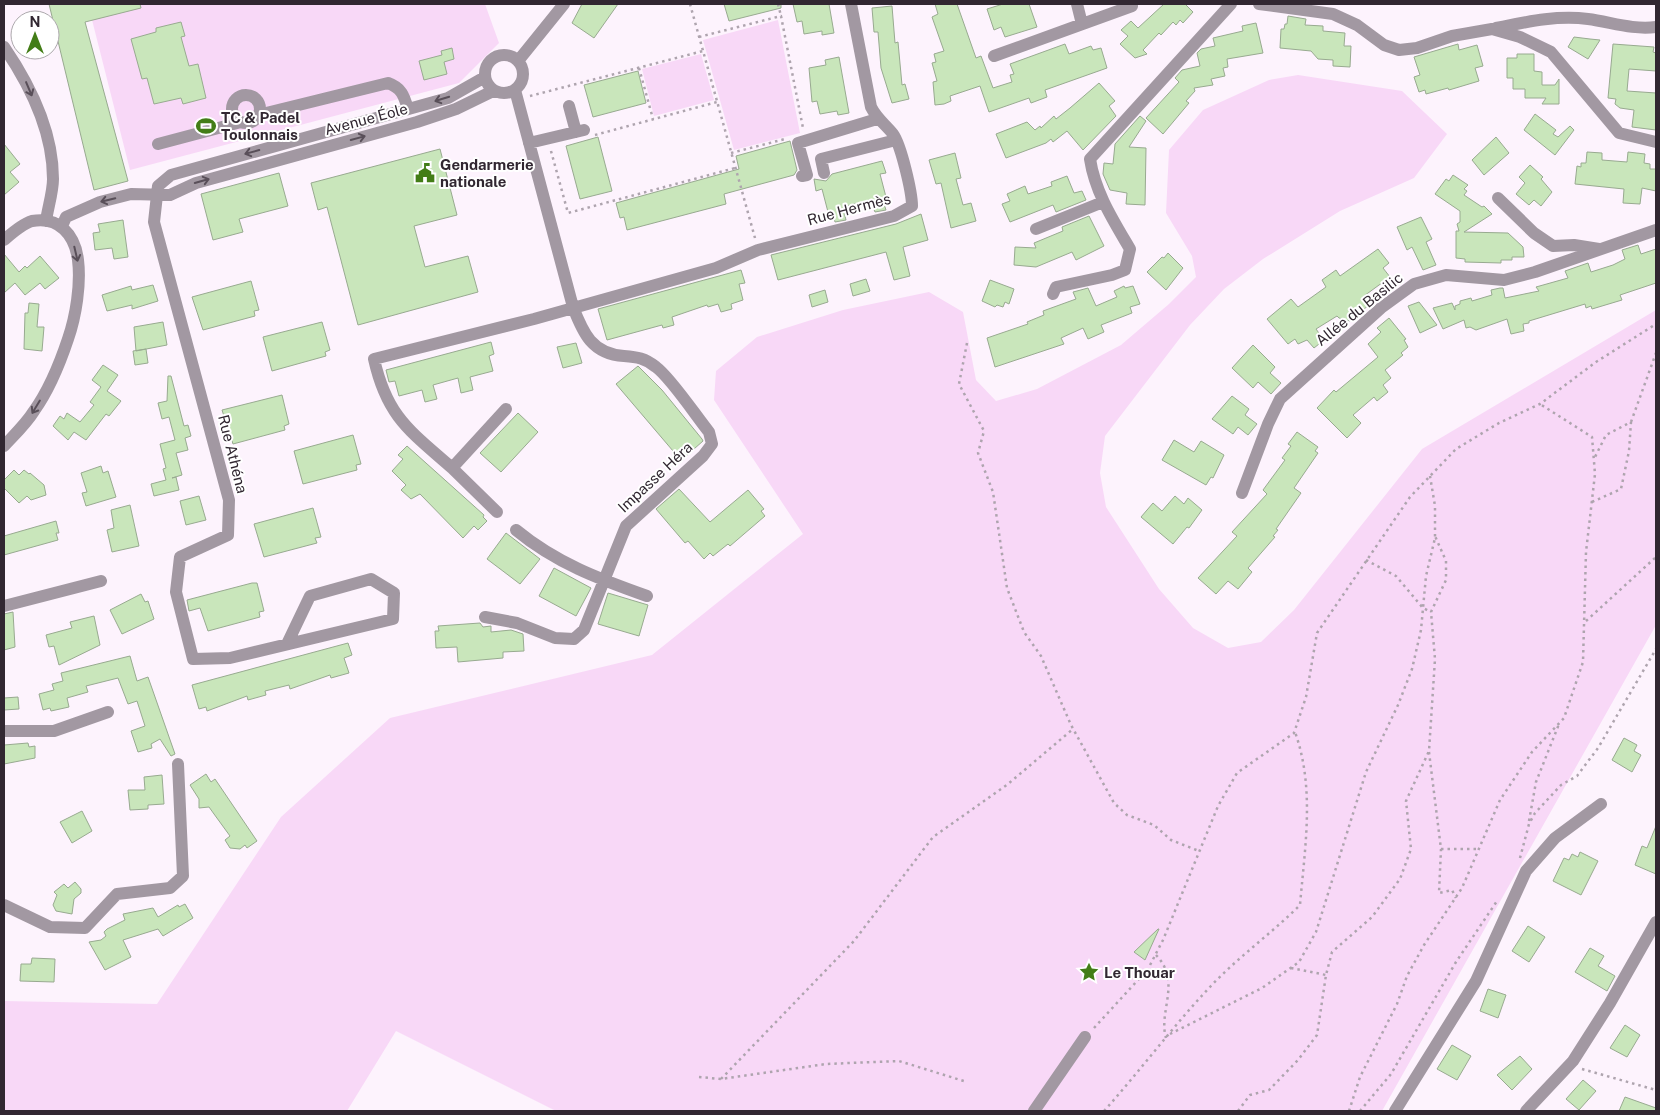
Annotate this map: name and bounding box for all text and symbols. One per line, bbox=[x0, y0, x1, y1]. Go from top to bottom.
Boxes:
north arrow bbox=[10, 10, 60, 60]
text: N bbox=[30, 14, 40, 30]
one-way arrow bbox=[25, 81, 34, 96]
one-way arrow bbox=[434, 95, 450, 105]
street label: Avenue Éole bbox=[323, 100, 409, 138]
place label: TC & Padel Toulonnais bbox=[221, 109, 300, 143]
sports icon: TC & Padel Toulonnais bbox=[195, 115, 217, 137]
one-way arrow bbox=[350, 133, 366, 143]
one-way arrow bbox=[244, 148, 260, 158]
place label: Gendarmerie nationale bbox=[440, 156, 534, 190]
public building icon: Gendarmerie nationale bbox=[414, 162, 436, 184]
one-way arrow bbox=[193, 176, 209, 186]
street label: Rue Hermès bbox=[805, 190, 893, 228]
one-way arrow bbox=[100, 196, 116, 205]
one-way arrow bbox=[72, 245, 81, 261]
street label: Allée du Basilic bbox=[1312, 269, 1406, 349]
one-way arrow bbox=[30, 400, 40, 414]
street label: Rue Athéna bbox=[215, 413, 251, 495]
street label: Impasse Héra bbox=[614, 438, 696, 516]
place icon: Le Thouar bbox=[1078, 961, 1100, 983]
place label: Le Thouar bbox=[1104, 964, 1175, 981]

